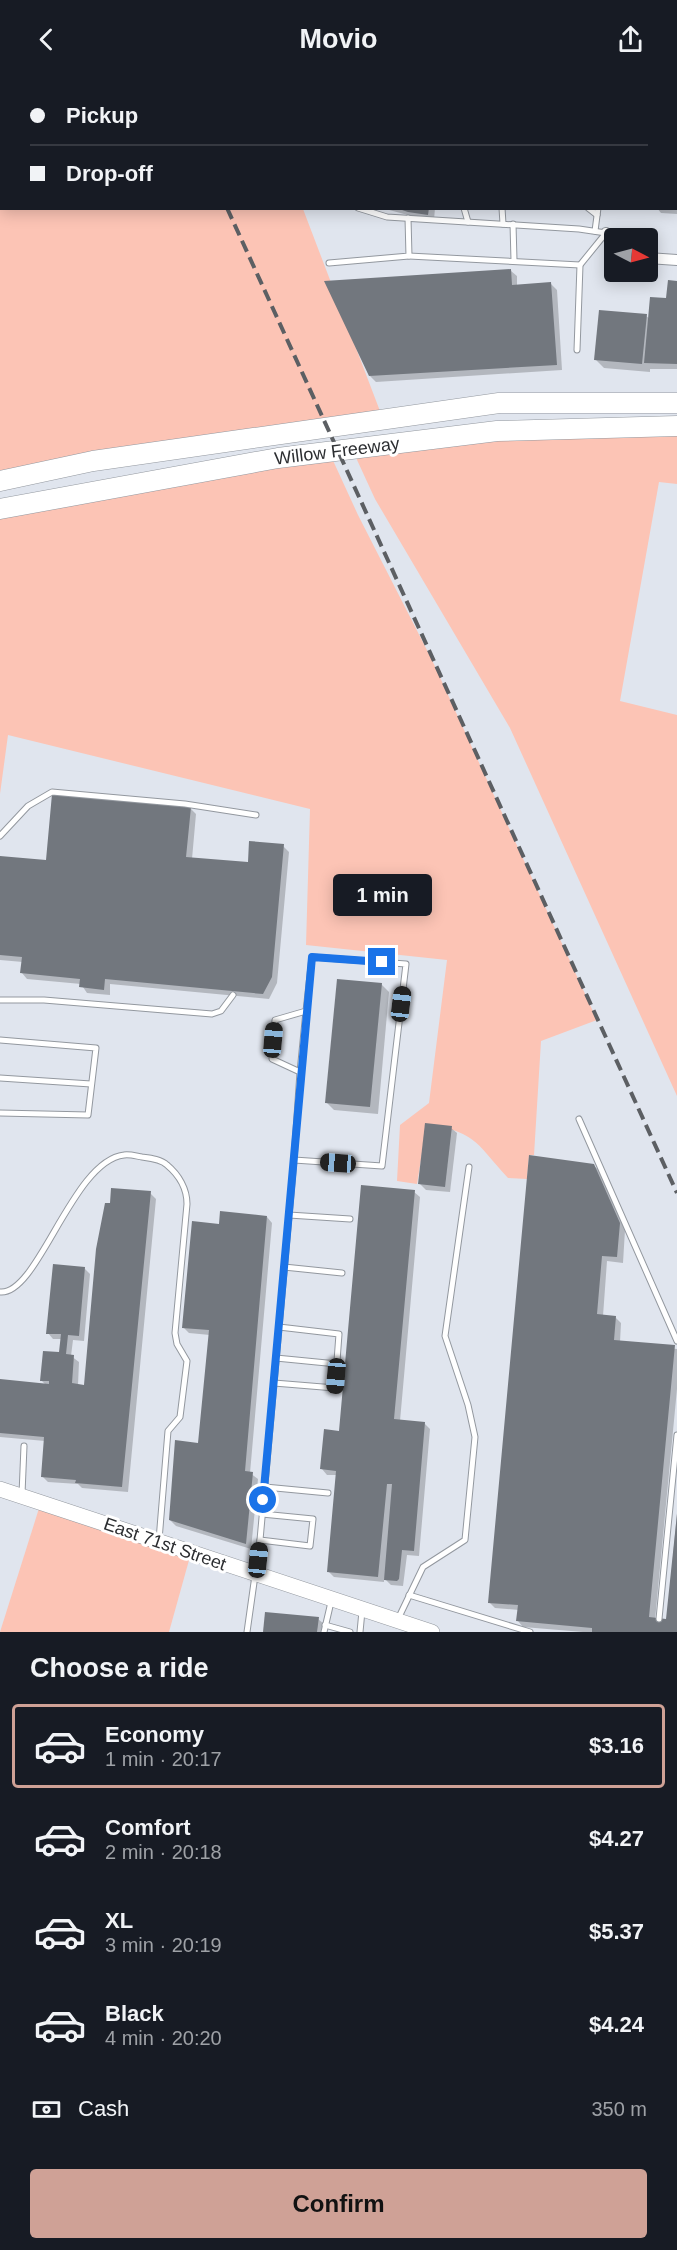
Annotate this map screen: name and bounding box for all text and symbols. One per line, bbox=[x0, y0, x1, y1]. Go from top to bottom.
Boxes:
icon: back bbox=[30, 23, 63, 56]
icon: share bbox=[614, 23, 647, 56]
text: Movio bbox=[300, 24, 378, 54]
text: Pickup bbox=[66, 103, 138, 128]
text: Drop-off bbox=[66, 161, 153, 186]
north arrow bbox=[604, 228, 658, 282]
map controls bbox=[604, 228, 658, 282]
street label: Willow Freeway bbox=[273, 433, 401, 469]
callout: 1 min bbox=[332, 875, 431, 917]
text: 1 min bbox=[356, 884, 409, 906]
route end bbox=[368, 948, 395, 975]
car bbox=[390, 985, 412, 1023]
car bbox=[262, 1021, 284, 1059]
car bbox=[319, 1153, 357, 1173]
car bbox=[325, 1357, 347, 1395]
route start bbox=[249, 1486, 276, 1513]
street label: East 71st Street bbox=[101, 1514, 229, 1574]
car bbox=[247, 1541, 269, 1579]
text: Choose a ride bbox=[30, 1653, 209, 1683]
icon: car bbox=[33, 1719, 87, 1773]
text: Economy bbox=[105, 1722, 204, 1747]
text: $3.16 bbox=[589, 1733, 644, 1758]
text: 1 min · 20:17 bbox=[105, 1748, 222, 1770]
icon: car bbox=[33, 1812, 87, 1866]
text: Comfort bbox=[105, 1815, 191, 1840]
text: $4.27 bbox=[589, 1826, 644, 1851]
text: 2 min · 20:18 bbox=[105, 1841, 222, 1863]
icon: car bbox=[33, 1905, 87, 1959]
text: XL bbox=[105, 1908, 133, 1933]
text: $5.37 bbox=[589, 1919, 644, 1944]
text: 3 min · 20:19 bbox=[105, 1934, 222, 1956]
icon: car bbox=[33, 1998, 87, 2052]
text: Black bbox=[105, 2001, 164, 2026]
text: $4.24 bbox=[589, 2012, 644, 2037]
text: 4 min · 20:20 bbox=[105, 2027, 222, 2049]
icon: cash bbox=[30, 2093, 63, 2126]
text: Cash bbox=[78, 2096, 129, 2121]
text: 350 m bbox=[591, 2098, 647, 2120]
button: Confirm bbox=[30, 2169, 647, 2238]

